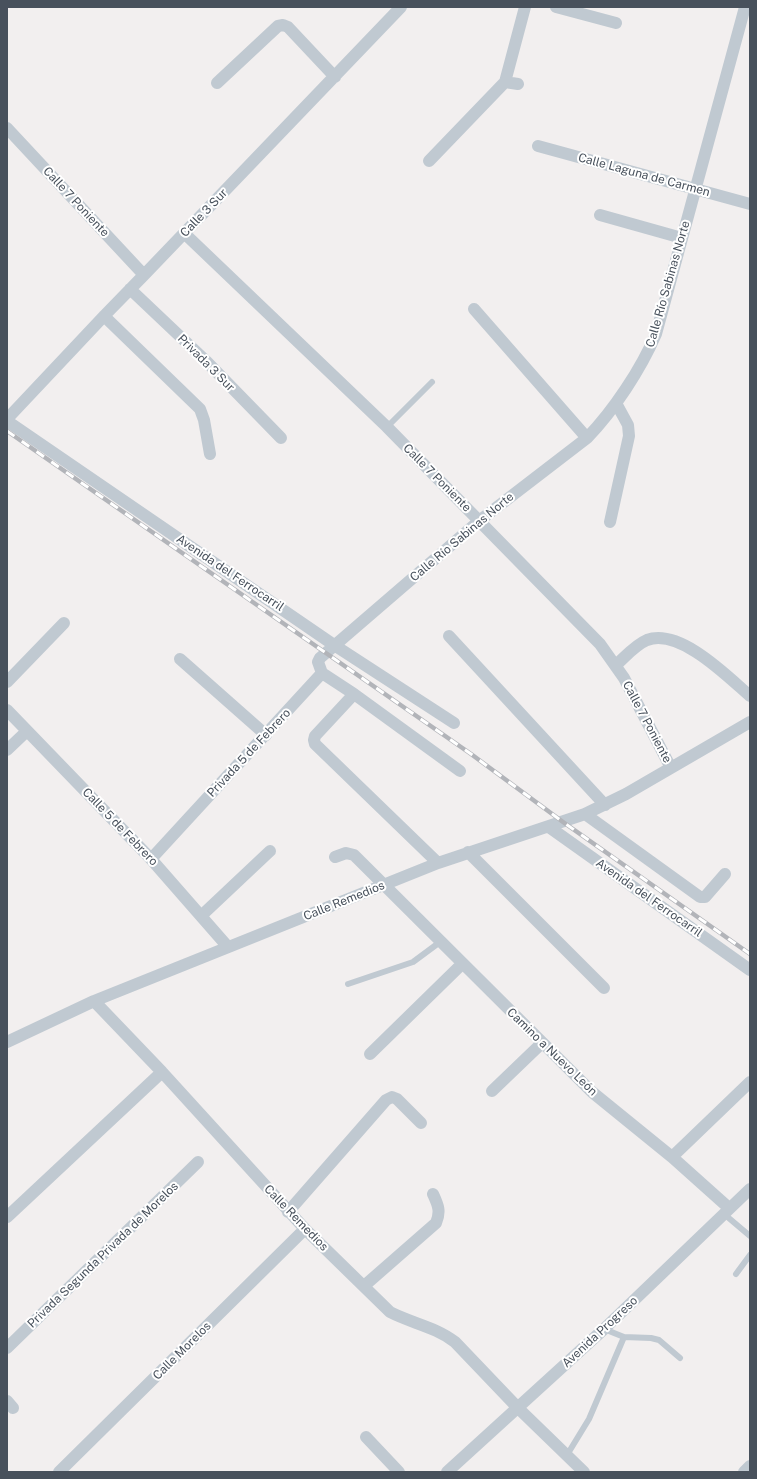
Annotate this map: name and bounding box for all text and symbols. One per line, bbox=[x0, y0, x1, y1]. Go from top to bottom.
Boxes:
street label: Calle Laguna de Carmen bbox=[576, 150, 712, 200]
street label: Calle 7 Poniente bbox=[40, 164, 112, 240]
street label: Calle 3 Sur bbox=[177, 186, 231, 240]
street label: Calle Río Sabinas Norte bbox=[643, 219, 693, 349]
street label: Privada 3 Sur bbox=[174, 331, 238, 395]
street label: Calle 7 Poniente bbox=[400, 441, 474, 515]
street label: Calle Río Sabinas Norte bbox=[407, 489, 517, 585]
street label: Avenida del Ferrocarril bbox=[173, 532, 287, 614]
street label: Calle 7 Poniente bbox=[619, 679, 675, 765]
street label: Privada 5 de Febrero bbox=[204, 706, 294, 800]
street label: Calle 5 de Febrero bbox=[79, 785, 161, 869]
street label: Avenida del Ferrocarril bbox=[593, 856, 705, 940]
street label: Calle Remedios bbox=[301, 878, 387, 924]
street label: Camino a Nuevo León bbox=[504, 1005, 600, 1099]
street label: Privada Segunda Privada de Morelos bbox=[25, 1179, 181, 1331]
street label: Calle Remedios bbox=[261, 1182, 331, 1254]
street label: Avenida Progreso bbox=[559, 1293, 641, 1371]
street label: Calle Morelos bbox=[150, 1319, 214, 1383]

